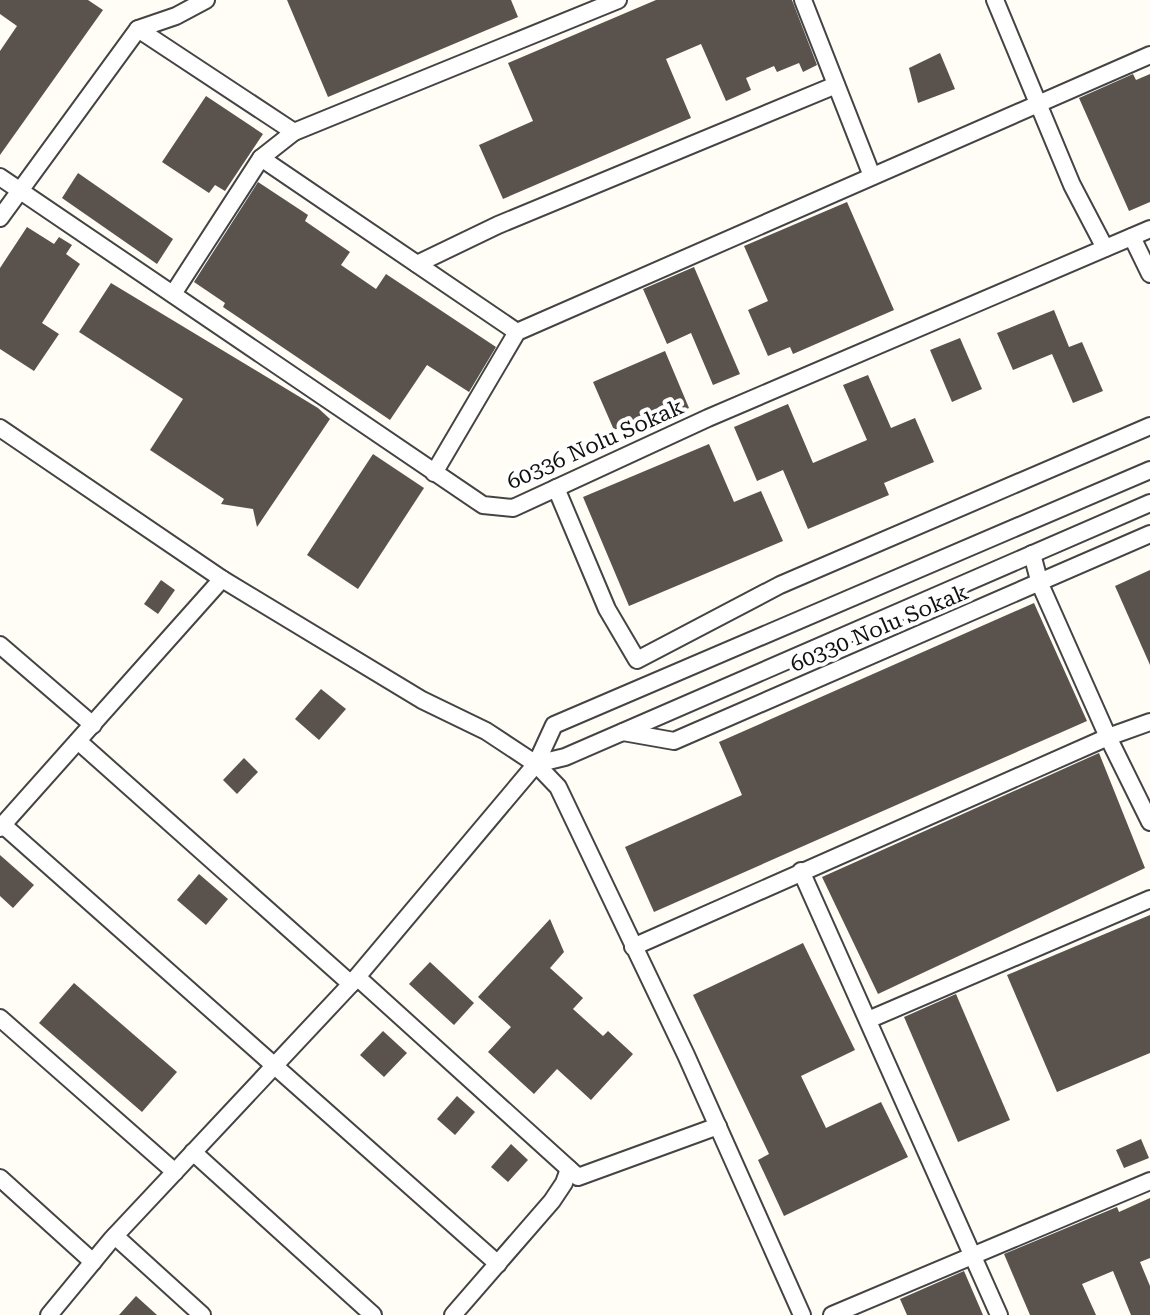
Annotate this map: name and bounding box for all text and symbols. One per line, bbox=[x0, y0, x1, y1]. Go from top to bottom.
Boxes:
street label: 60336 Nolu Sokak bbox=[503, 394, 687, 494]
street label: 60330 Nolu Sokak bbox=[786, 579, 972, 677]

